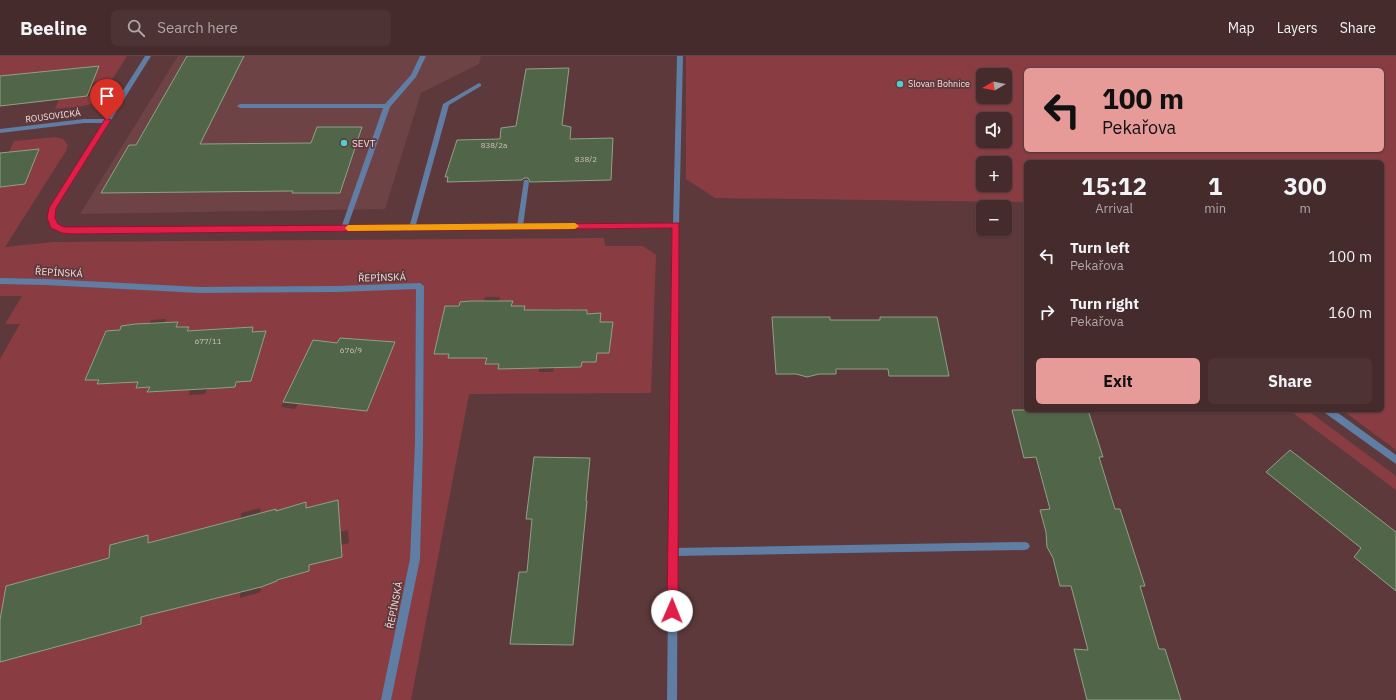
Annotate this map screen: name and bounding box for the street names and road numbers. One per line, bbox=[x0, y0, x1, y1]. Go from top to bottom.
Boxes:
street label: ROUSOVICKÁ bbox=[24, 106, 82, 124]
street label: ŘEPÍNSKÁ bbox=[35, 265, 84, 280]
street label: ŘEPÍNSKÁ bbox=[358, 270, 407, 285]
street label: ŘEPÍNSKÁ bbox=[384, 580, 406, 630]

